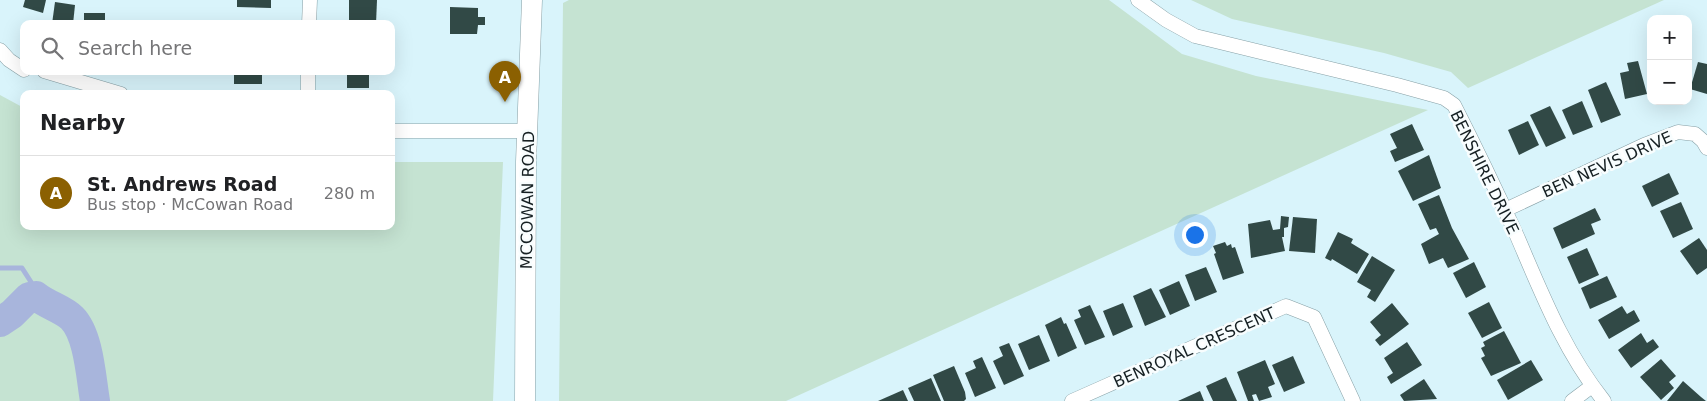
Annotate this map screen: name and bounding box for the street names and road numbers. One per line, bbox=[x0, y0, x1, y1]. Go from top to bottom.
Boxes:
street label: BENSHIRE DRIVE bbox=[1446, 107, 1523, 237]
street label: BEN NEVIS DRIVE bbox=[1539, 127, 1675, 202]
street label: MCCOWAN ROAD bbox=[517, 131, 538, 269]
street label: BENROYAL CRESCENT bbox=[1110, 303, 1278, 392]

